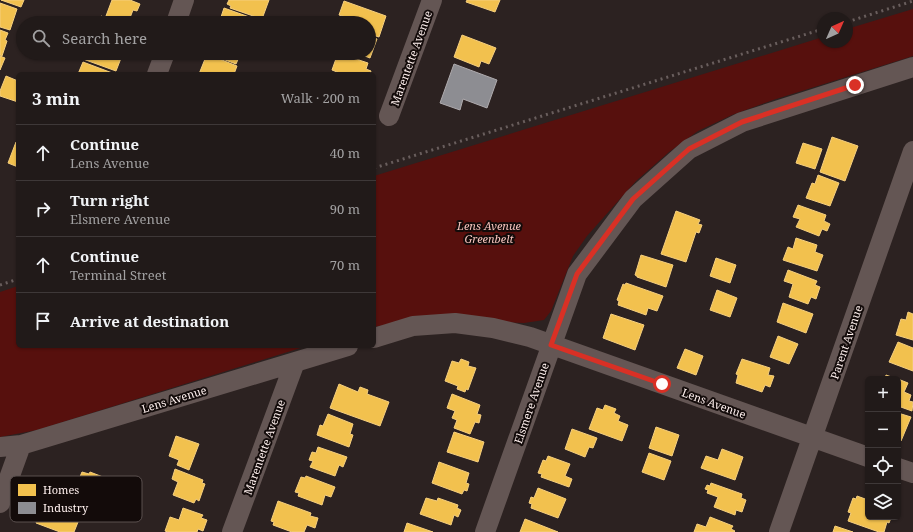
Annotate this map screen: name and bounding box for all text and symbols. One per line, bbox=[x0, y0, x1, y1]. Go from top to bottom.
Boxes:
street label: Marentette Avenue bbox=[387, 8, 435, 108]
north arrow bbox=[817, 12, 853, 48]
search box bbox=[16, 16, 376, 60]
icon: search bbox=[30, 27, 52, 49]
text: Search here bbox=[62, 28, 147, 48]
route end bbox=[846, 76, 864, 94]
text: 3 min bbox=[32, 87, 80, 110]
text: Walk · 200 m bbox=[281, 89, 360, 107]
text: Continue bbox=[70, 134, 139, 154]
icon: ahead bbox=[32, 142, 54, 164]
text: 40 m bbox=[330, 144, 360, 162]
text: Lens Avenue bbox=[70, 154, 149, 172]
text: Turn right bbox=[70, 190, 149, 210]
icon: right bbox=[32, 198, 54, 220]
text: 90 m bbox=[330, 200, 360, 218]
text: Elsmere Avenue bbox=[70, 210, 170, 228]
park label: Lens Avenue Greenbelt bbox=[456, 218, 522, 246]
text: Continue bbox=[70, 246, 139, 266]
icon: ahead bbox=[32, 254, 54, 276]
text: 70 m bbox=[330, 256, 360, 274]
text: Terminal Street bbox=[70, 266, 166, 284]
street label: Parent Avenue bbox=[826, 303, 866, 381]
icon: arrive bbox=[32, 310, 54, 332]
text: Arrive at destination bbox=[70, 311, 229, 331]
street label: Elsmere Avenue bbox=[510, 360, 552, 446]
route start bbox=[653, 375, 671, 393]
map controls bbox=[865, 376, 901, 520]
button: + bbox=[865, 376, 901, 412]
street label: Lens Avenue bbox=[140, 382, 208, 416]
street label: Lens Avenue bbox=[680, 384, 748, 422]
street label: Marentette Avenue bbox=[240, 397, 288, 497]
button: − bbox=[865, 412, 901, 448]
button: locate bbox=[865, 448, 901, 484]
legend bbox=[10, 476, 142, 522]
text: Homes bbox=[43, 482, 79, 497]
button: layers bbox=[865, 484, 901, 520]
text: Industry bbox=[43, 500, 89, 515]

